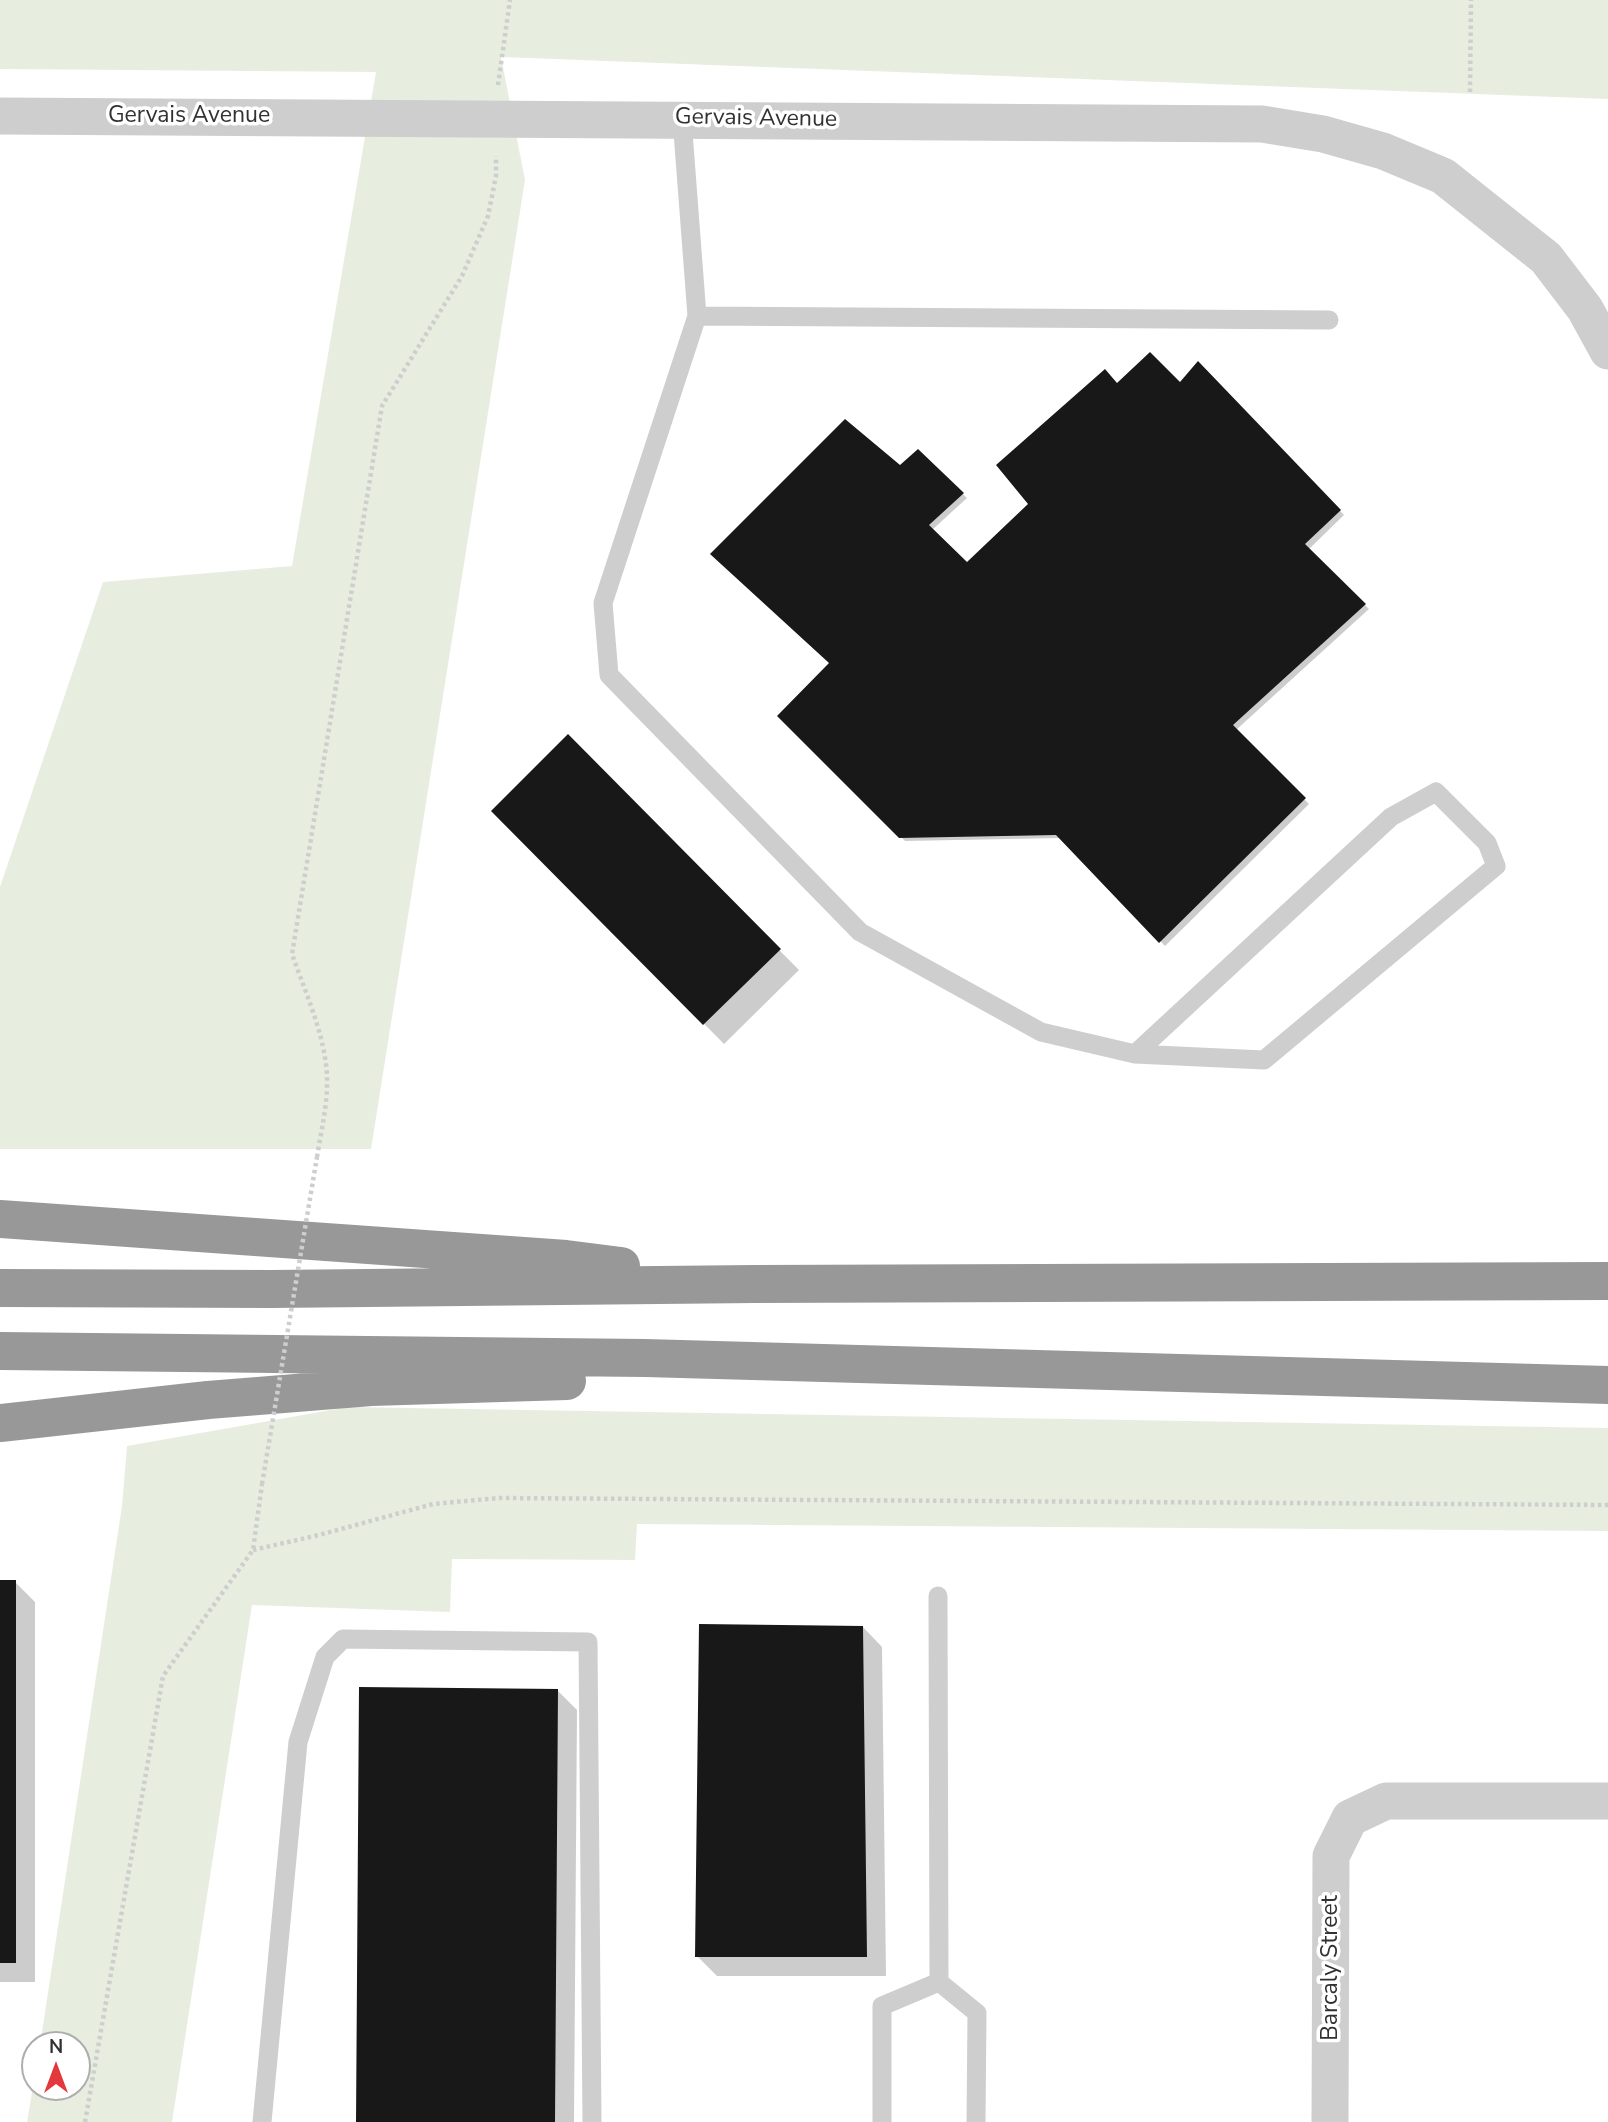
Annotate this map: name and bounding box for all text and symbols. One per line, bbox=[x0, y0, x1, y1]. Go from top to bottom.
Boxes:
street label: Gervais Avenue bbox=[108, 102, 270, 130]
street label: Gervais Avenue bbox=[675, 104, 837, 134]
street label: Barcaly Street bbox=[1317, 1895, 1345, 2041]
north arrow bbox=[21, 2031, 91, 2101]
text: N bbox=[49, 2034, 63, 2060]

